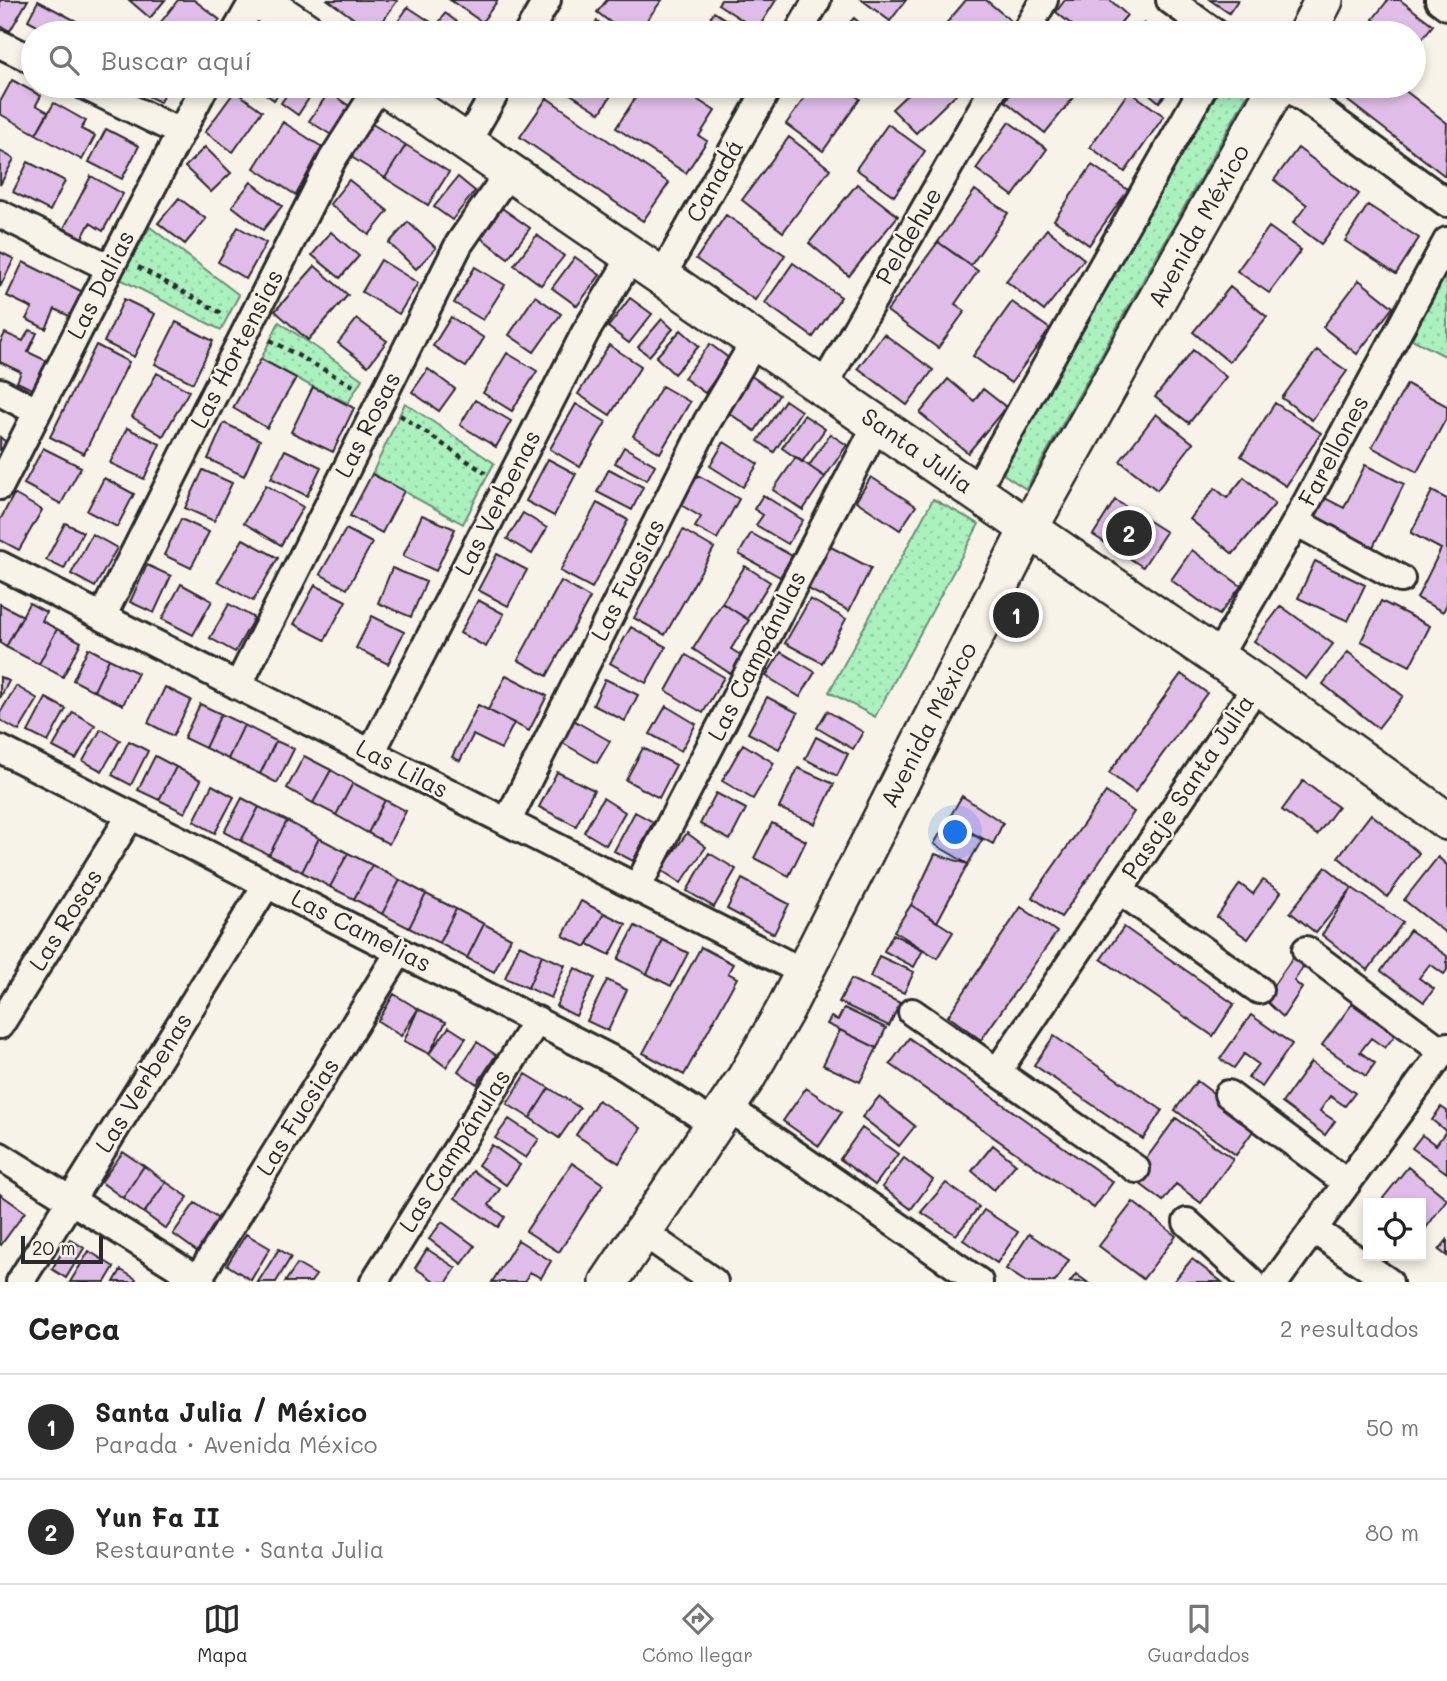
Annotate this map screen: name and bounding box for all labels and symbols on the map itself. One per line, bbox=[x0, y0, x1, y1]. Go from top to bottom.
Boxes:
street label: Canadá bbox=[678, 133, 749, 227]
street label: Avenida México bbox=[1140, 138, 1255, 312]
street label: Peldehue bbox=[867, 181, 948, 289]
street label: Las Dalias bbox=[59, 225, 140, 344]
street label: Las Hortensias bbox=[182, 263, 289, 433]
street label: Las Rosas bbox=[327, 366, 407, 483]
street label: Farellones bbox=[1290, 389, 1375, 511]
street label: Santa Julia bbox=[856, 400, 980, 500]
street label: Las Verbenas bbox=[447, 424, 547, 580]
pin: 2 bbox=[1106, 507, 1152, 559]
street label: Las Fucsias bbox=[583, 513, 671, 646]
street label: Las Campánulas bbox=[699, 565, 812, 746]
pin: 1 bbox=[993, 589, 1039, 641]
street label: Avenida México bbox=[873, 636, 983, 813]
street label: Pasaje Santa Julia bbox=[1113, 688, 1260, 885]
street label: Las Lilas bbox=[351, 731, 454, 804]
your location bbox=[938, 815, 972, 849]
street label: Las Rosas bbox=[21, 862, 108, 976]
street label: Las Camelias bbox=[286, 881, 437, 978]
street label: Las Verbenas bbox=[87, 1006, 198, 1158]
street label: Las Fucsias bbox=[248, 1052, 345, 1181]
street label: Las Campánulas bbox=[391, 1063, 516, 1238]
scale bar bbox=[21, 1233, 103, 1265]

